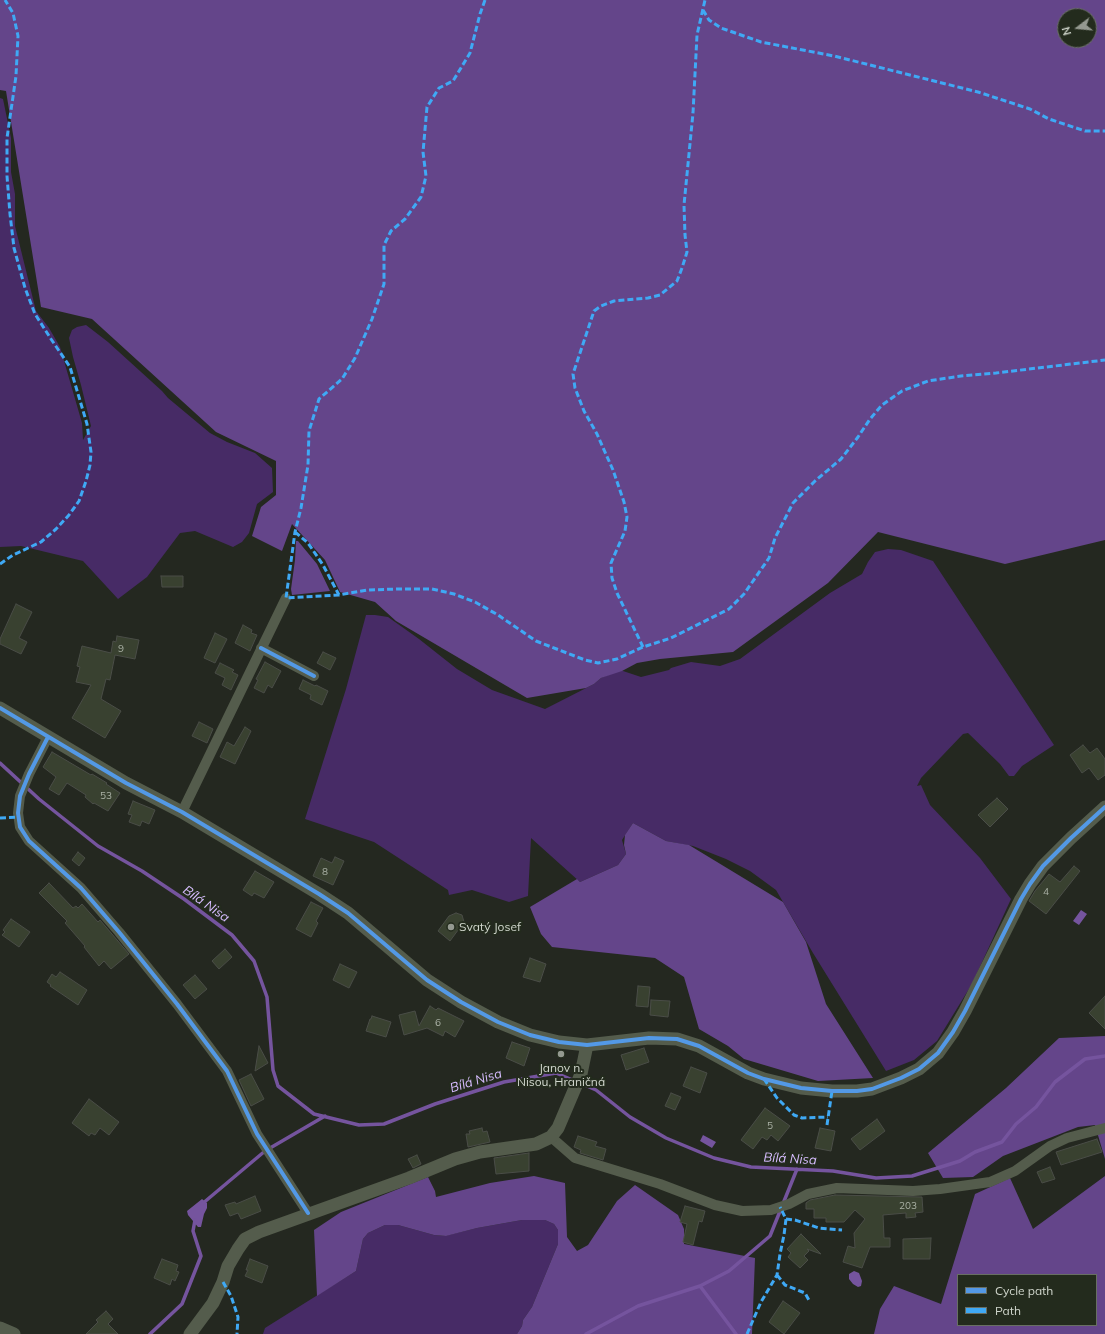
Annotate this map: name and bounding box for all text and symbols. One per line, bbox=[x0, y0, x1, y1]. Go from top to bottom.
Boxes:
north arrow bbox=[1057, 8, 1097, 48]
text: N bbox=[1059, 25, 1074, 37]
house number: 9 bbox=[118, 643, 124, 655]
house number: 53 bbox=[100, 790, 112, 802]
house number: 8 bbox=[322, 866, 328, 878]
water label: Bílá Nisa bbox=[180, 882, 232, 926]
house number: 4 bbox=[1043, 886, 1049, 898]
place label: Svatý Josef bbox=[459, 920, 521, 934]
marker: Svatý Josef bbox=[446, 922, 456, 932]
house number: 6 bbox=[435, 1017, 441, 1029]
marker: Janov n. Nisou, Hraničná bbox=[556, 1049, 566, 1059]
place label: Janov n. Nisou, Hraničná bbox=[517, 1061, 605, 1089]
water label: Bílá Nisa bbox=[448, 1066, 504, 1096]
house number: 5 bbox=[767, 1120, 773, 1132]
water label: Bílá Nisa bbox=[763, 1150, 817, 1168]
house number: 203 bbox=[899, 1200, 917, 1212]
legend bbox=[957, 1274, 1097, 1326]
text: Cycle path bbox=[995, 1283, 1053, 1298]
text: Path bbox=[995, 1303, 1021, 1318]

